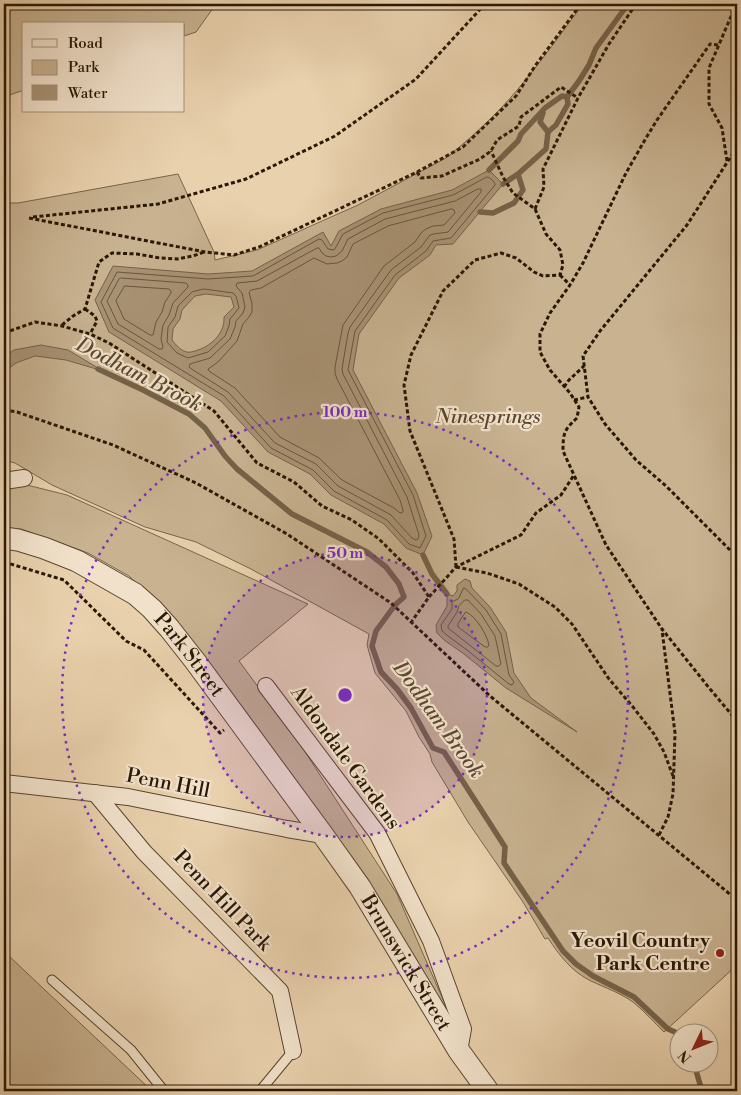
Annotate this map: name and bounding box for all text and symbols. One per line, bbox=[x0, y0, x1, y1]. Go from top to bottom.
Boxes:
legend bbox=[22, 22, 185, 112]
text: Road bbox=[68, 34, 103, 53]
text: Park bbox=[68, 58, 100, 77]
text: Water bbox=[67, 84, 108, 103]
water label: Dodham Brook bbox=[70, 331, 207, 418]
text: 100 m bbox=[323, 403, 368, 422]
park label: Ninesprings bbox=[434, 405, 541, 430]
text: 50 m bbox=[327, 544, 363, 563]
street label: Park Street bbox=[149, 607, 230, 702]
water label: Dodham Brook bbox=[386, 655, 489, 784]
street label: Aldondale Gardens bbox=[284, 681, 405, 835]
centre of rings bbox=[336, 686, 354, 704]
street label: Penn Hill bbox=[124, 764, 212, 804]
street label: Penn Hill Park bbox=[168, 845, 277, 958]
street label: Brunswick Street bbox=[354, 889, 457, 1036]
place label: Yeovil Country Park Centre bbox=[570, 929, 711, 977]
marker: Yeovil Country Park Centre bbox=[714, 947, 726, 959]
north arrow bbox=[668, 1022, 718, 1072]
text: N bbox=[675, 1046, 696, 1066]

